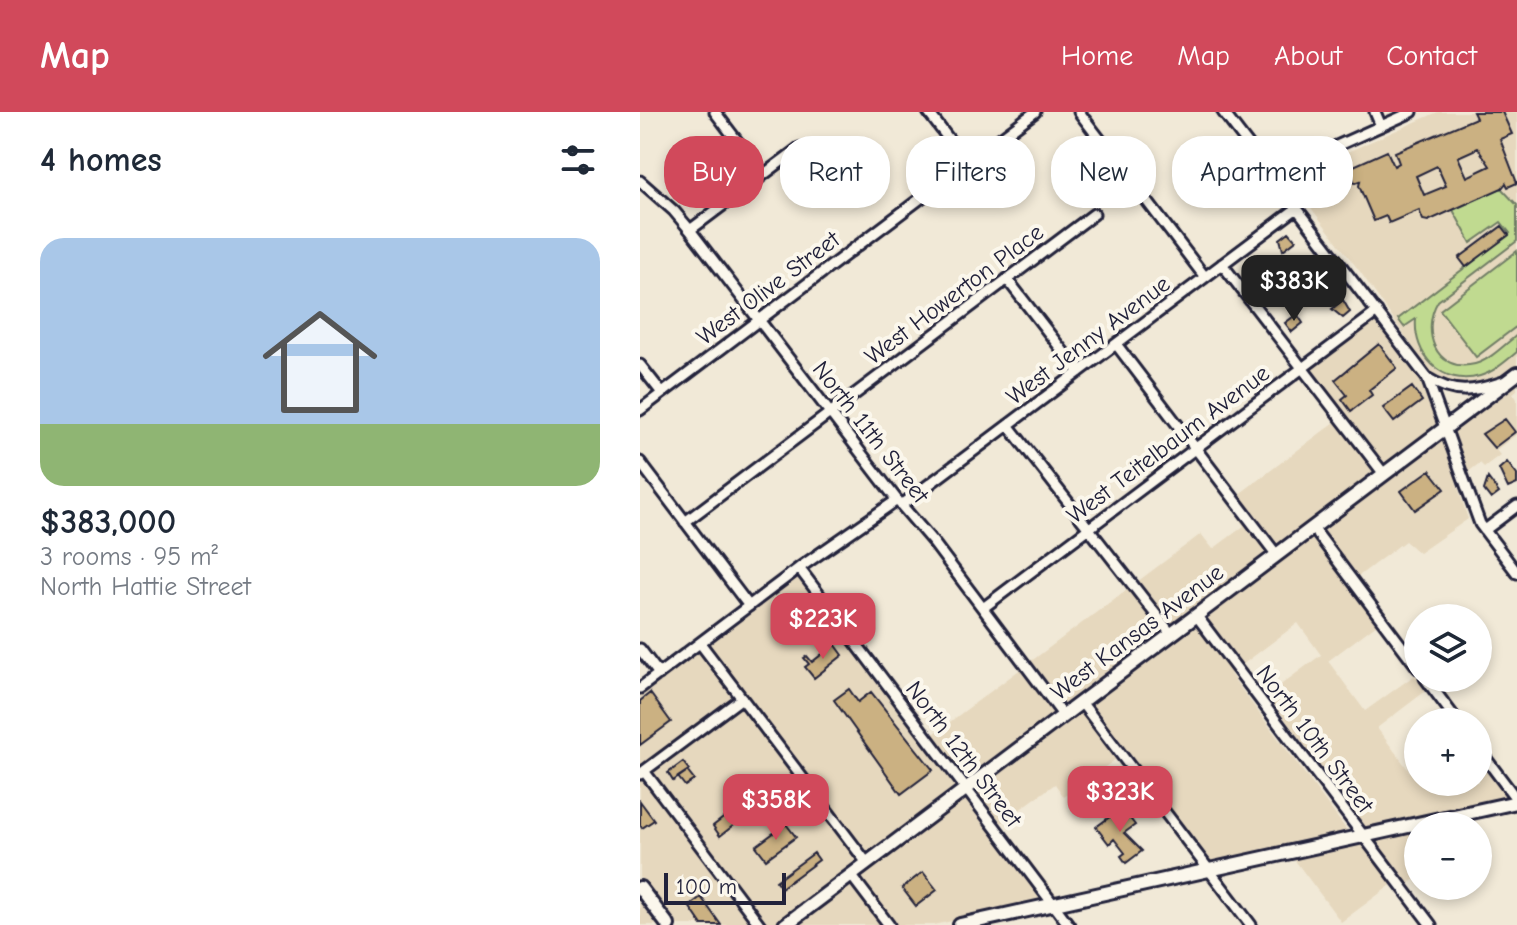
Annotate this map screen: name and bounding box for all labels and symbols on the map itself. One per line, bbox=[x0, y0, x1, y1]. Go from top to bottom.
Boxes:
street label: West Howerton Place bbox=[859, 218, 1049, 370]
street label: West Olive Street bbox=[691, 224, 846, 351]
pin: $383K bbox=[1238, 255, 1350, 323]
street label: West Jenny Avenue bbox=[1001, 269, 1175, 411]
street label: North 11th Street bbox=[807, 355, 936, 510]
street label: West Teitelbaum Avenue bbox=[1061, 359, 1275, 529]
street label: West Kansas Avenue bbox=[1045, 558, 1229, 706]
pin: $223K bbox=[767, 593, 879, 661]
street label: North 10th Street bbox=[1250, 660, 1380, 819]
street label: North 12th Street bbox=[900, 675, 1029, 833]
pin: $323K bbox=[1064, 766, 1176, 834]
pin: $358K bbox=[720, 774, 832, 842]
scale bar bbox=[664, 869, 786, 905]

